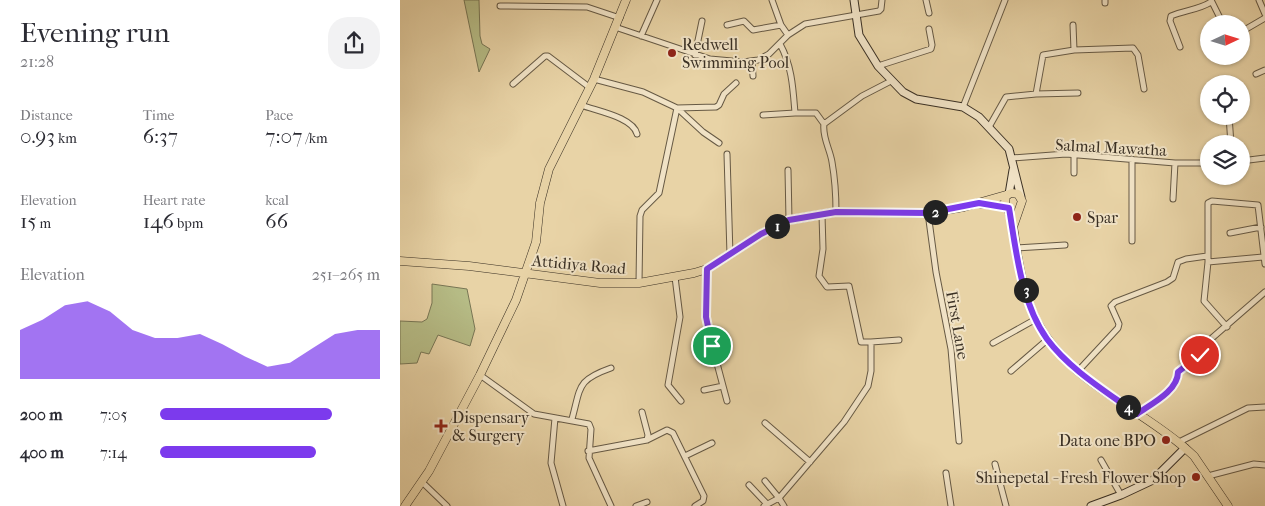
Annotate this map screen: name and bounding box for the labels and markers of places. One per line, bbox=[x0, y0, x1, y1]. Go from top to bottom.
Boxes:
place label: Redwell Swimming Pool bbox=[682, 35, 790, 72]
marker: Redwell Swimming Pool bbox=[666, 47, 678, 59]
pin: 2 bbox=[922, 200, 948, 224]
place label: Spar bbox=[1087, 208, 1118, 227]
marker: Spar bbox=[1071, 211, 1083, 223]
pin: 1 bbox=[764, 214, 790, 238]
pin: 3 bbox=[1014, 278, 1038, 302]
pin bbox=[691, 325, 733, 367]
pin bbox=[1179, 334, 1221, 376]
pin: 4 bbox=[1116, 394, 1140, 420]
place label: Dispensary & Surgery bbox=[452, 408, 530, 445]
marker: Dispensary & Surgery bbox=[434, 419, 448, 433]
place label: Data one BPO bbox=[1059, 431, 1156, 450]
marker: Data one BPO bbox=[1160, 434, 1172, 446]
place label: Shinepetal - Fresh Flower Shop bbox=[976, 468, 1186, 487]
marker: Shinepetal - Fresh Flower Shop bbox=[1190, 471, 1202, 483]

